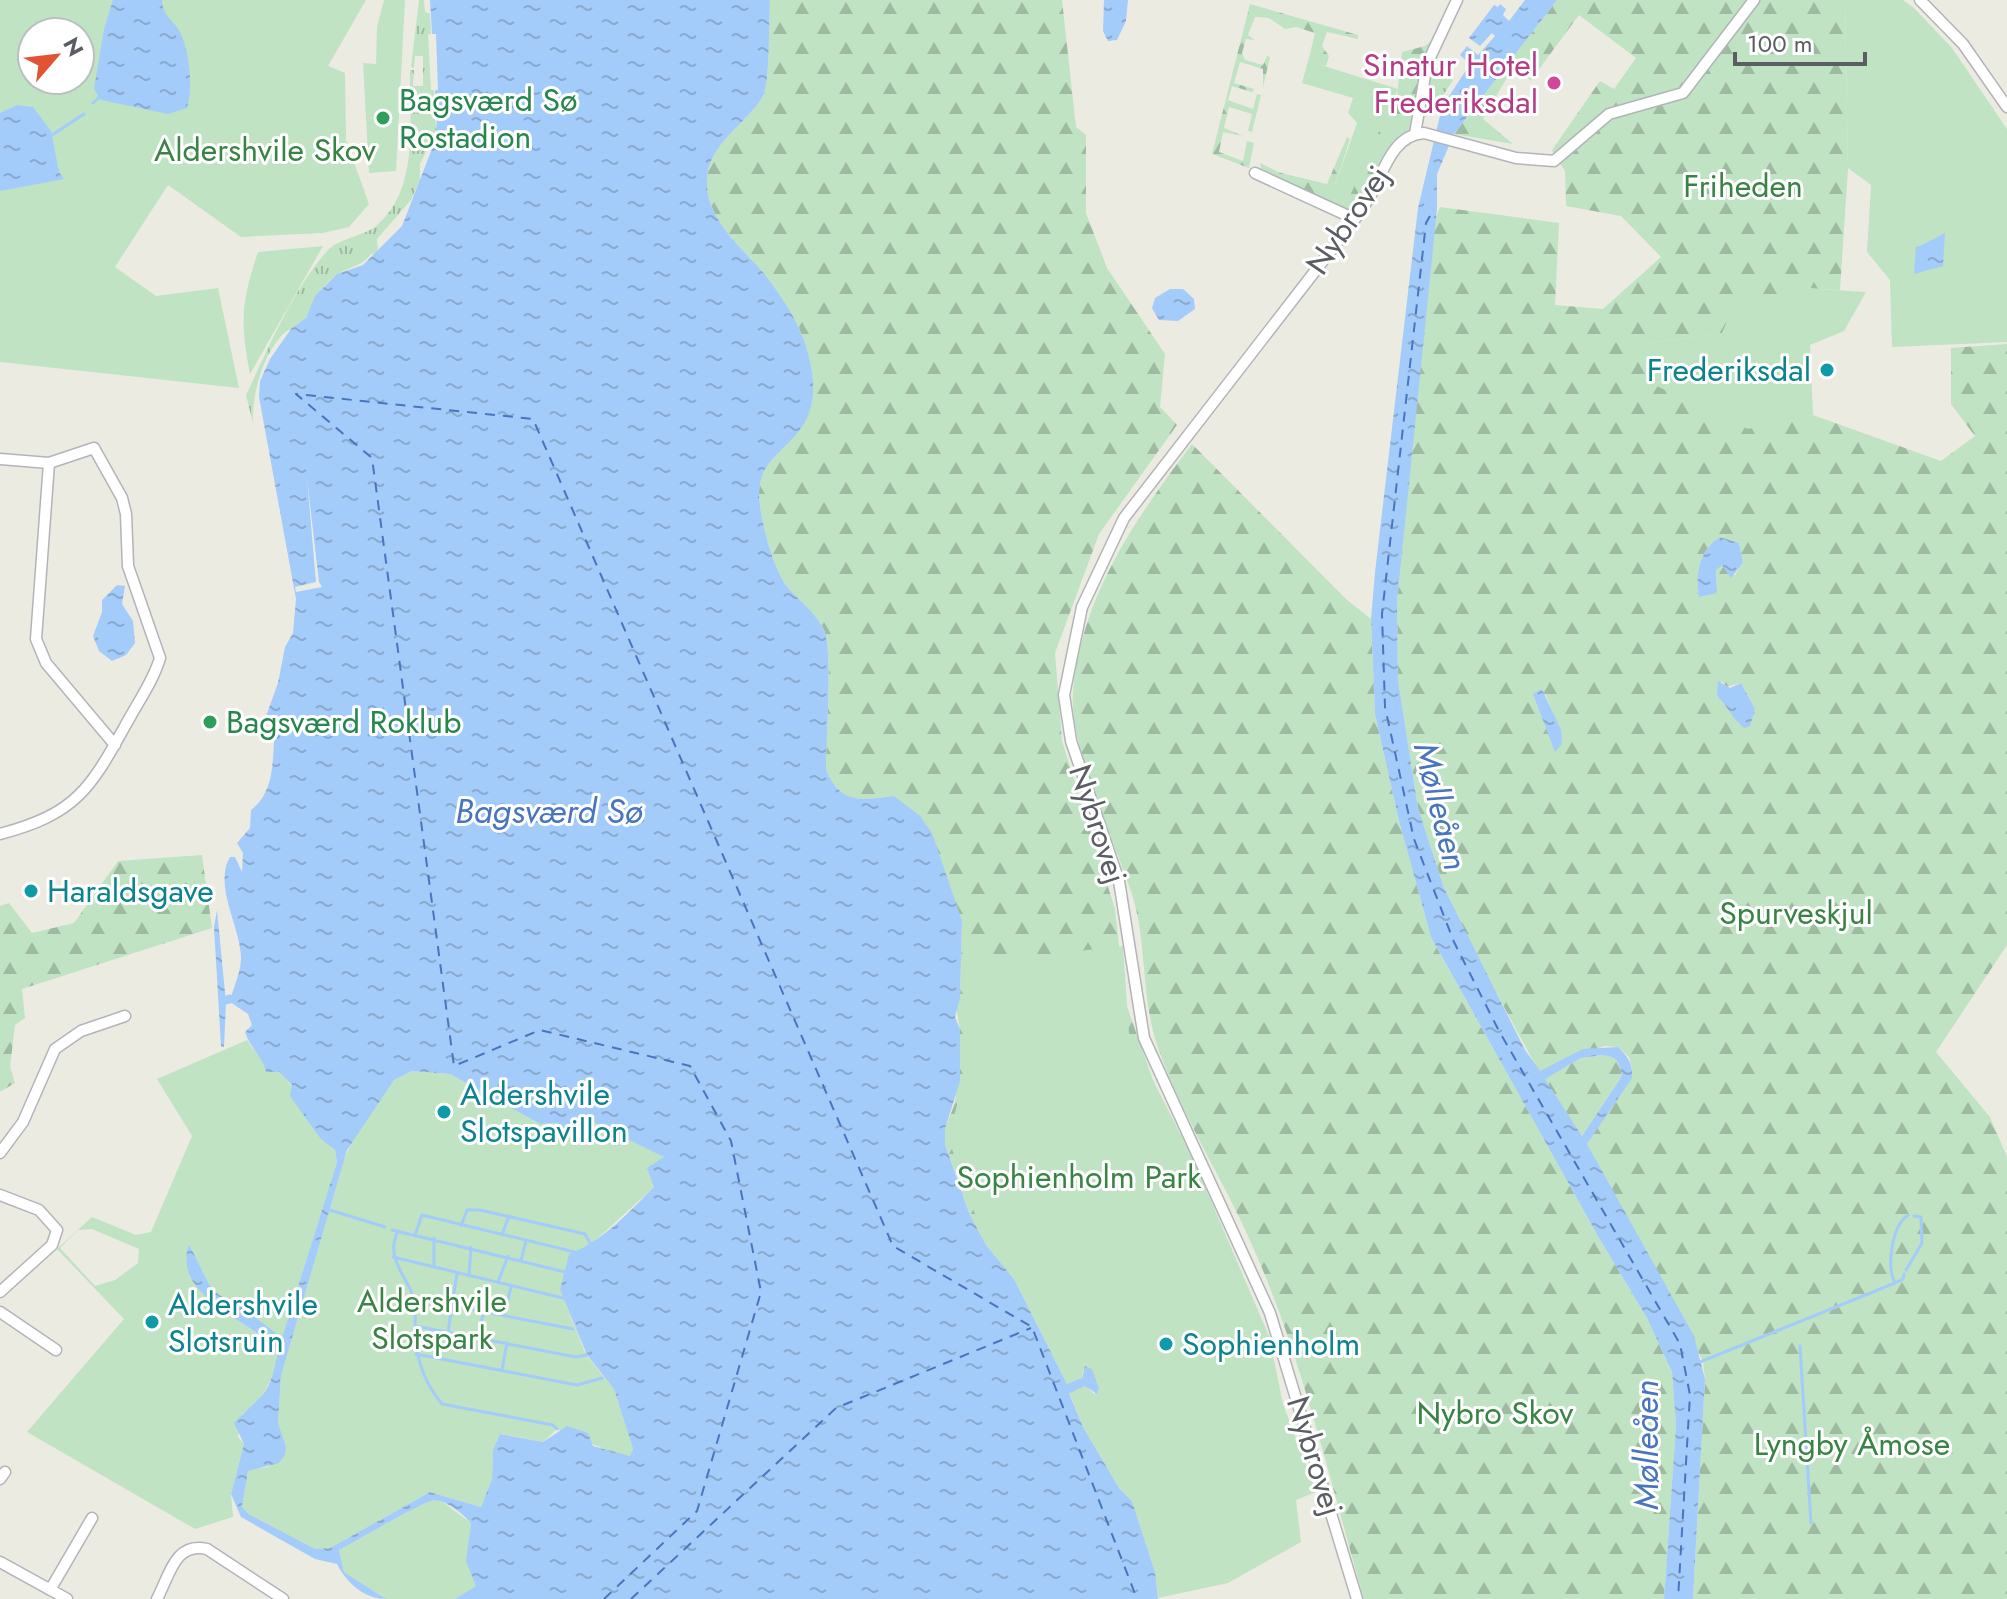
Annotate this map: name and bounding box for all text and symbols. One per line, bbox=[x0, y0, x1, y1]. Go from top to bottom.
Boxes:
north arrow bbox=[16, 16, 96, 96]
scale bar bbox=[1735, 16, 1865, 66]
text: 100 m bbox=[1747, 26, 1813, 61]
text: N bbox=[55, 31, 92, 62]
place label: Sinatur Hotel Frederiksdal bbox=[1363, 42, 1538, 125]
marker: Sinatur Hotel Frederiksdal bbox=[1545, 74, 1563, 92]
place label: Bagsværd Sø Rostadion bbox=[399, 77, 578, 160]
marker: Bagsværd Sø Rostadion bbox=[374, 109, 392, 127]
park label: Aldershvile Skov bbox=[154, 127, 377, 173]
street label: Nybrovej bbox=[1295, 156, 1401, 284]
park label: Friheden bbox=[1683, 163, 1803, 209]
place label: Frederiksdal bbox=[1647, 347, 1811, 393]
marker: Frederiksdal bbox=[1818, 361, 1836, 379]
place label: Bagsværd Roklub bbox=[226, 699, 461, 745]
marker: Bagsværd Roklub bbox=[201, 713, 219, 731]
water label: Mølleåen bbox=[1401, 737, 1480, 875]
street label: Nybrovej bbox=[1057, 759, 1139, 889]
water label: Bagsværd Sø bbox=[455, 787, 643, 836]
place label: Haraldsgave bbox=[47, 868, 214, 914]
marker: Haraldsgave bbox=[22, 882, 40, 900]
park label: Spurveskjul bbox=[1719, 890, 1873, 936]
place label: Aldershvile Slotspavillon bbox=[460, 1071, 628, 1154]
marker: Aldershvile Slotspavillon bbox=[435, 1103, 453, 1121]
park label: Sophienholm Park bbox=[957, 1154, 1202, 1200]
park label: Aldershvile Slotspark bbox=[357, 1278, 507, 1361]
place label: Aldershvile Slotsruin bbox=[168, 1281, 318, 1364]
marker: Aldershvile Slotsruin bbox=[143, 1313, 161, 1331]
place label: Sophienholm bbox=[1182, 1321, 1360, 1367]
marker: Sophienholm bbox=[1157, 1335, 1175, 1353]
water label: Mølleåen bbox=[1622, 1380, 1671, 1510]
park label: Nybro Skov bbox=[1417, 1390, 1574, 1436]
street label: Nybrovej bbox=[1275, 1391, 1355, 1521]
park label: Lyngby Åmose bbox=[1754, 1421, 1950, 1467]

